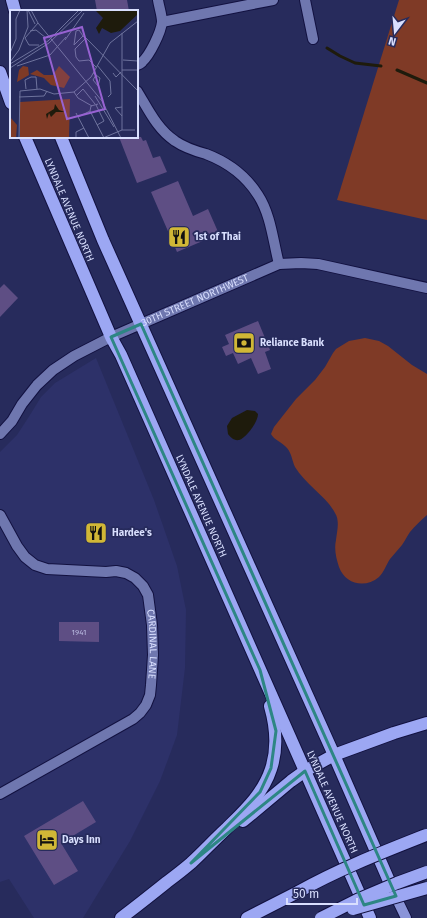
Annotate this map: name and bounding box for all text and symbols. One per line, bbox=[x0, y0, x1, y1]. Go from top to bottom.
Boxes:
inset map bbox=[10, 10, 138, 138]
north arrow bbox=[375, 12, 415, 52]
text: N bbox=[387, 34, 398, 48]
street label: LYNDALE AVENUE NORTH bbox=[42, 157, 96, 263]
restaurant icon: 1st of Thai bbox=[166, 224, 192, 250]
place label: 1st of Thai bbox=[194, 231, 241, 243]
street label: 30TH STREET NORTHWEST bbox=[140, 272, 251, 329]
bank icon: Reliance Bank bbox=[231, 330, 257, 356]
place label: Reliance Bank bbox=[260, 337, 324, 349]
street label: LYNDALE AVENUE NORTH bbox=[173, 453, 229, 559]
restaurant icon: Hardee's bbox=[83, 520, 109, 546]
place label: Hardee's bbox=[112, 527, 152, 539]
street label: CARDINAL LANE bbox=[144, 608, 159, 679]
house number: 1941 bbox=[72, 628, 86, 637]
street label: LYNDALE AVENUE NORTH bbox=[304, 749, 360, 855]
hotel icon: Days Inn bbox=[34, 827, 60, 853]
place label: Days Inn bbox=[62, 834, 101, 846]
scale bar bbox=[287, 880, 357, 906]
text: 50 m bbox=[293, 887, 319, 901]

